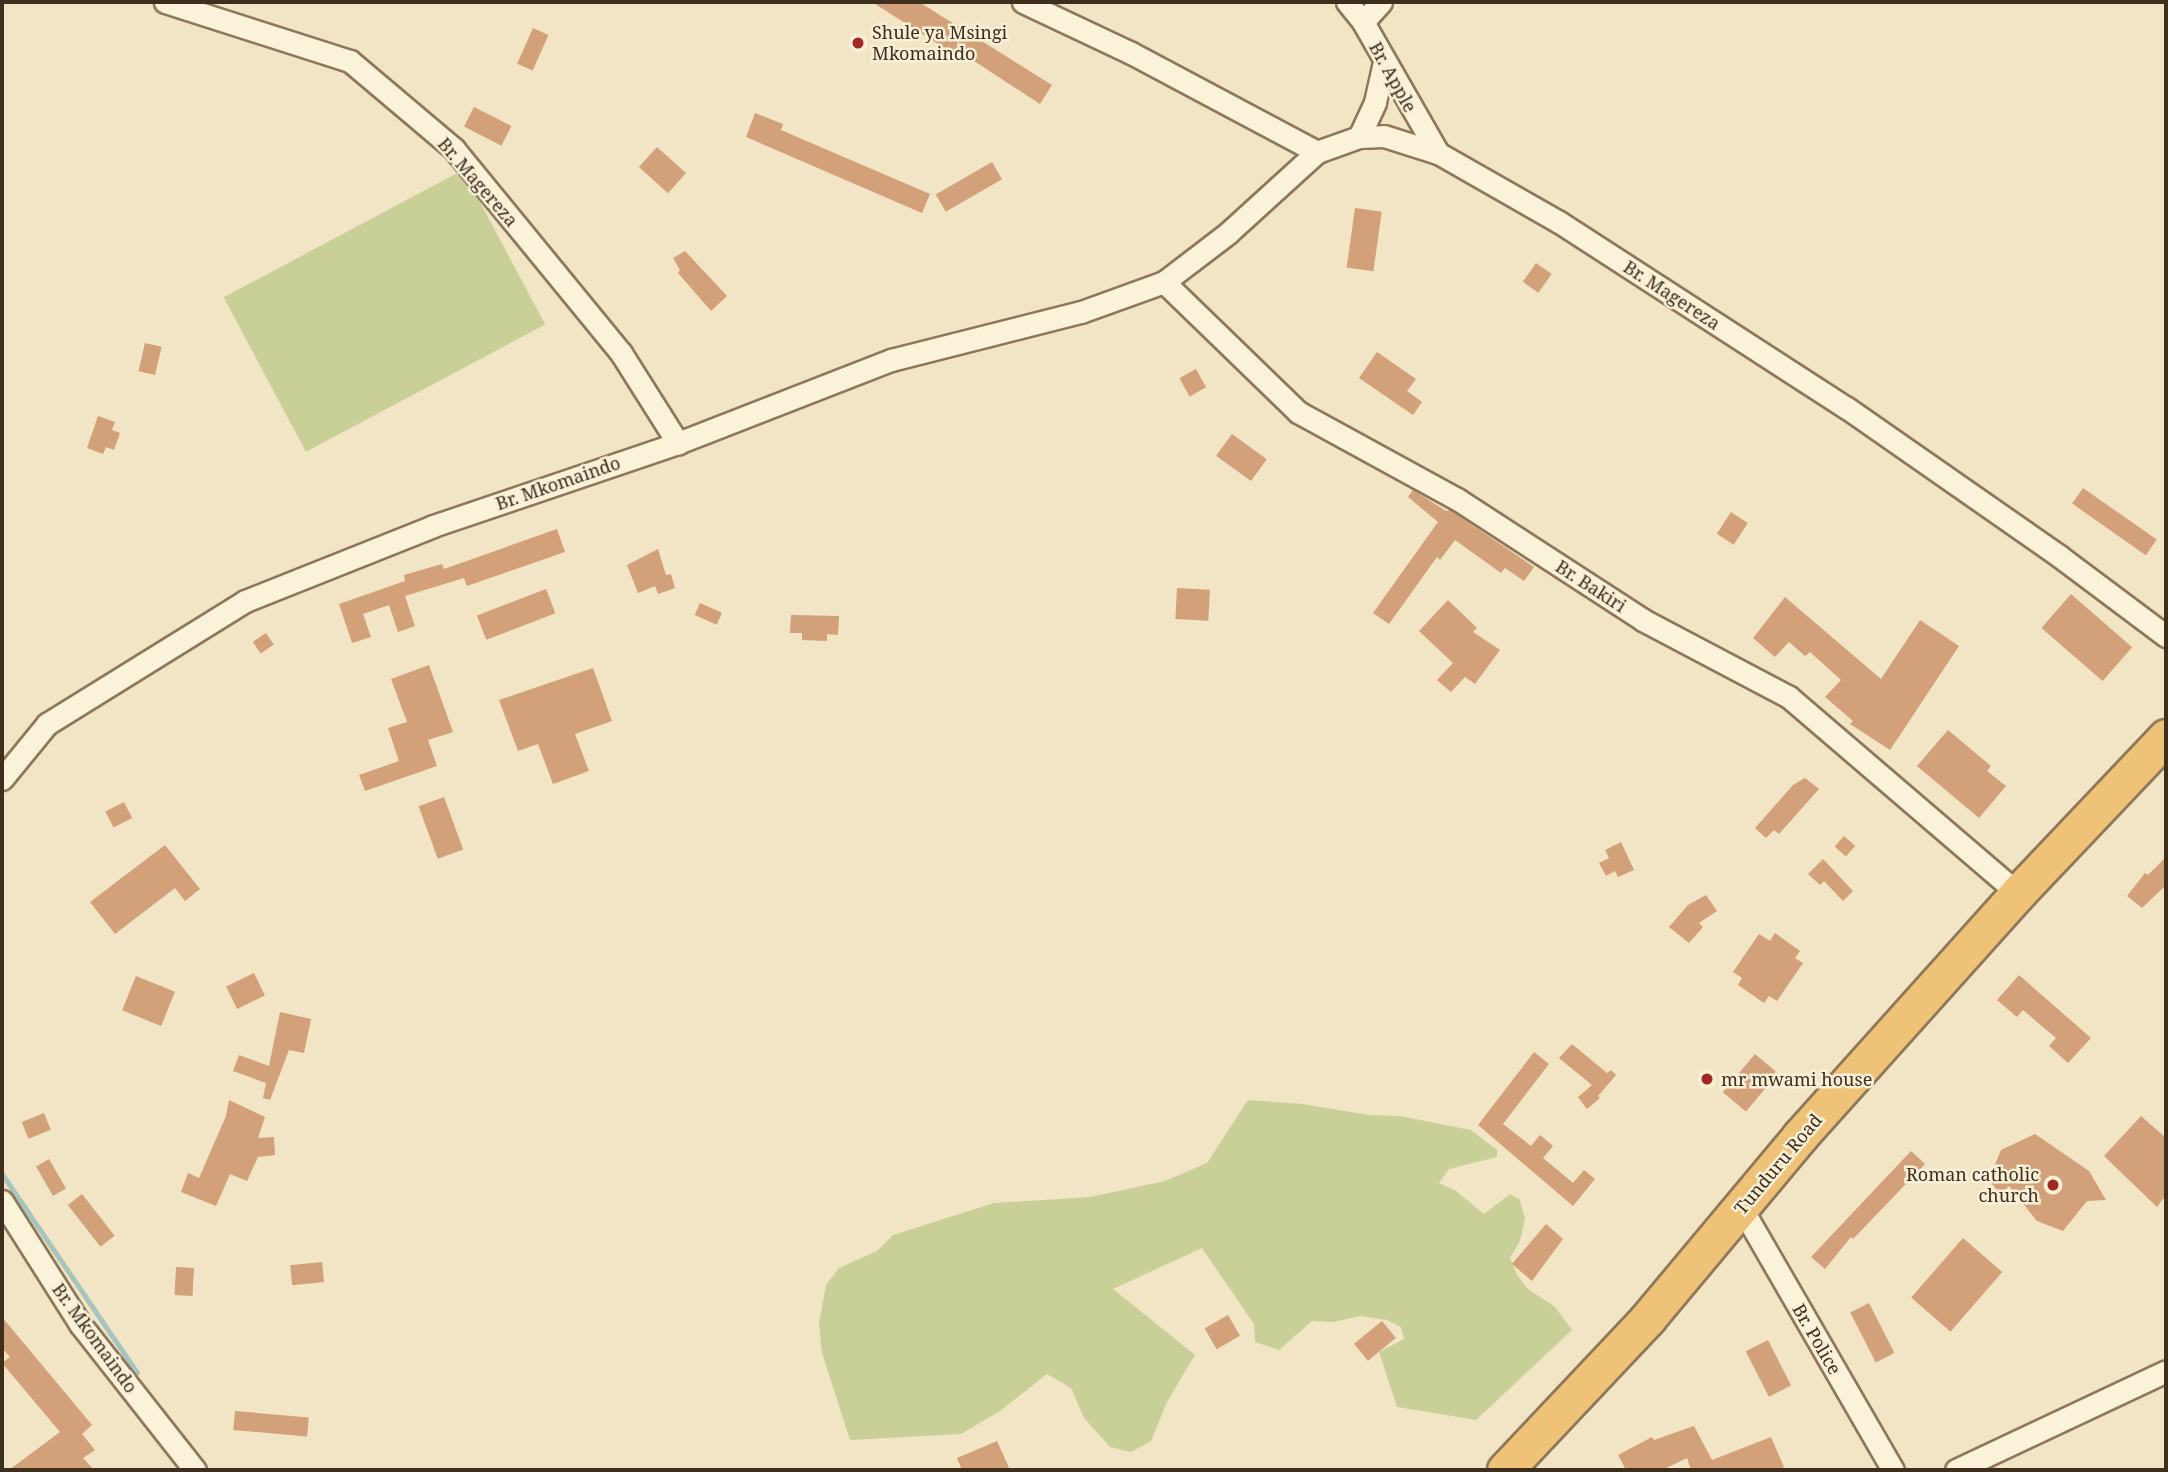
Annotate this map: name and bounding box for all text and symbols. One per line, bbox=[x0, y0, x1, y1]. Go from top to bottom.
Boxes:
place label: Shule ya Msingi Mkomaindo bbox=[872, 22, 1007, 64]
marker: Shule ya Msingi Mkomaindo bbox=[850, 35, 866, 51]
street label: Br. Apple bbox=[1365, 38, 1421, 116]
street label: Br. Magereza bbox=[433, 133, 523, 231]
street label: Br. Magereza bbox=[1620, 256, 1724, 334]
street label: Br. Mkomaindo bbox=[493, 452, 623, 514]
street label: Br. Bakiri bbox=[1552, 555, 1630, 617]
place label: mr mwami house bbox=[1721, 1068, 1872, 1090]
marker: mr mwami house bbox=[1699, 1071, 1715, 1087]
street label: Tunduru Road bbox=[1730, 1109, 1826, 1219]
place label: Roman catholic church bbox=[1906, 1164, 2039, 1206]
marker: Roman catholic church bbox=[2045, 1177, 2061, 1193]
street label: Br. Mkomaindo bbox=[48, 1279, 142, 1397]
street label: Br. Police bbox=[1788, 1300, 1846, 1378]

